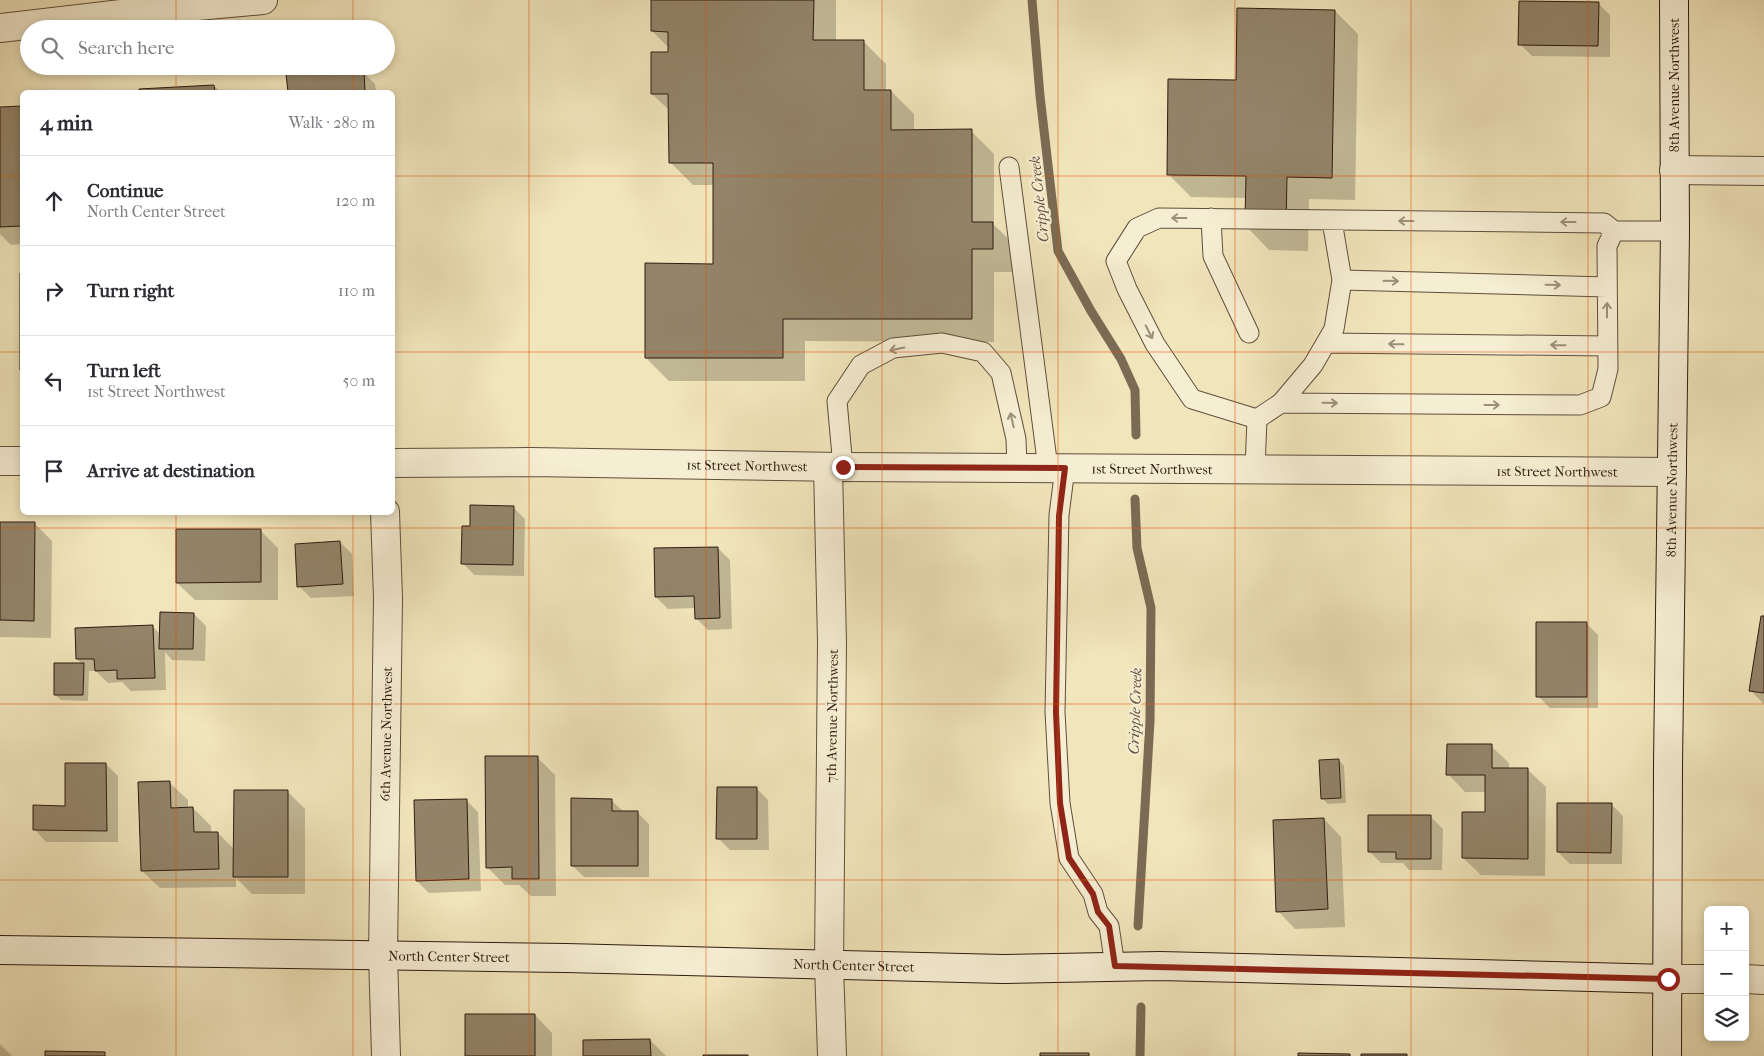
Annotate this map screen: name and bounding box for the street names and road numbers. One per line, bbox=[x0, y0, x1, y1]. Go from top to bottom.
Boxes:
street label: 8th Avenue Northwest bbox=[1666, 18, 1683, 152]
street label: 8th Avenue Northwest bbox=[1663, 423, 1681, 557]
street label: 1st Street Northwest bbox=[686, 456, 808, 475]
street label: 1st Street Northwest bbox=[1091, 460, 1213, 478]
street label: 1st Street Northwest bbox=[1496, 463, 1618, 481]
street label: 7th Avenue Northwest bbox=[823, 649, 842, 783]
street label: 6th Avenue Northwest bbox=[377, 666, 396, 802]
street label: North Center Street bbox=[388, 947, 510, 966]
street label: North Center Street bbox=[793, 956, 915, 976]

